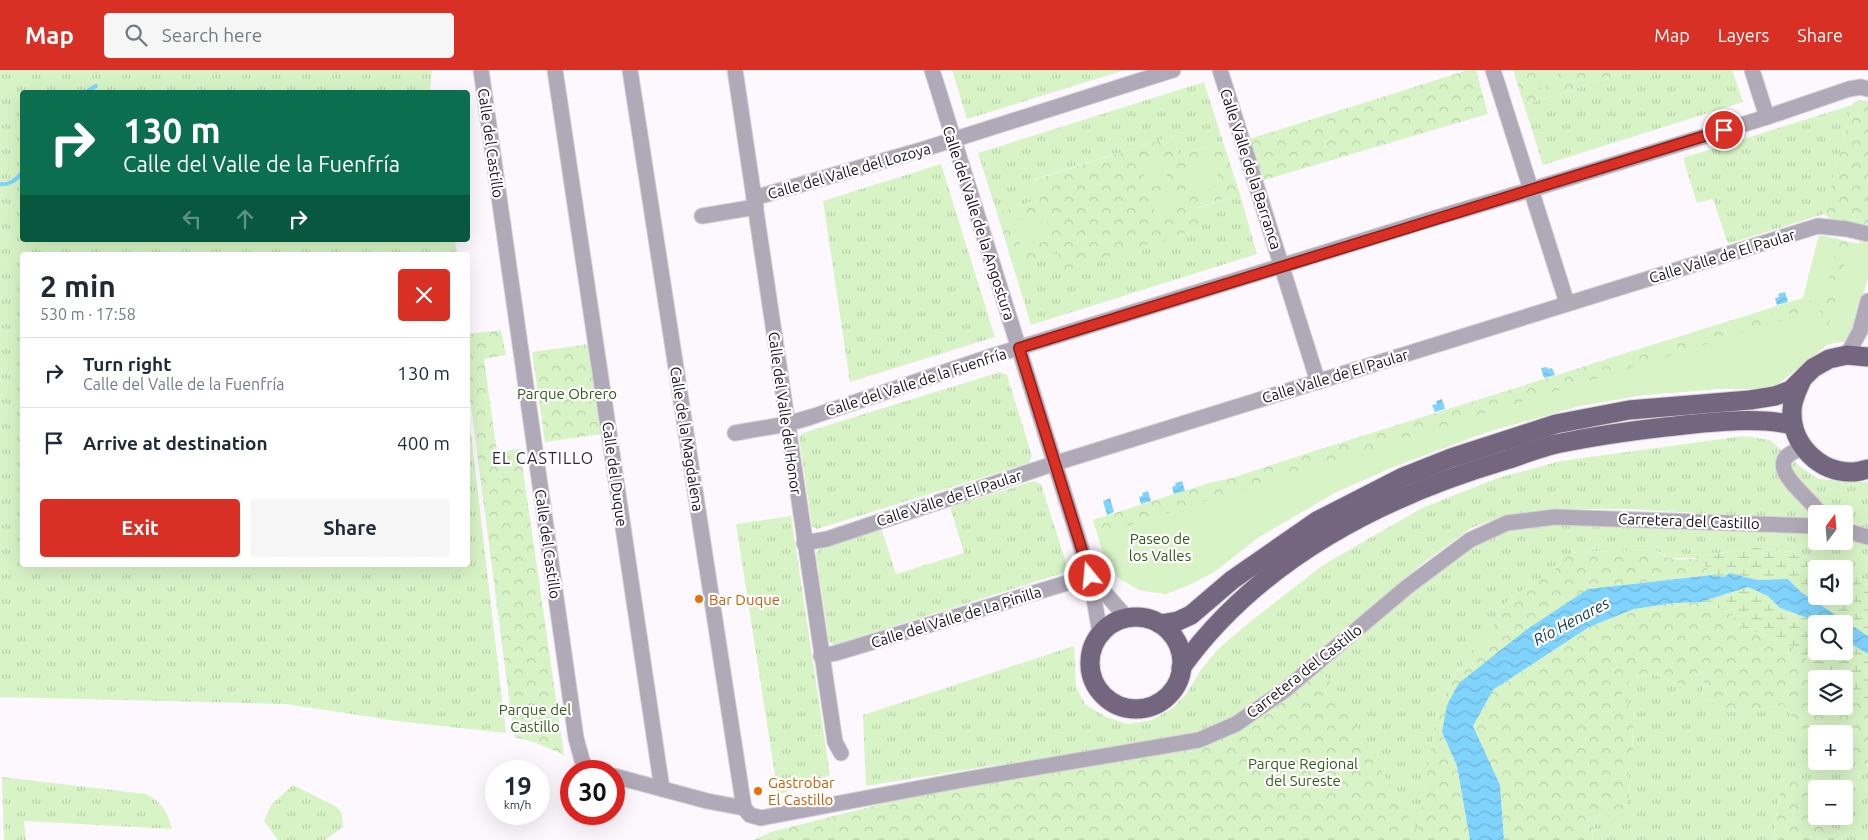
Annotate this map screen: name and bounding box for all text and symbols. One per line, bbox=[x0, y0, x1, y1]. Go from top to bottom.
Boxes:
search box bbox=[104, 13, 454, 58]
icon: search bbox=[122, 21, 150, 49]
text: Map bbox=[25, 22, 74, 49]
text: Search here bbox=[162, 24, 262, 46]
text: Map bbox=[1654, 25, 1690, 45]
text: Layers bbox=[1718, 25, 1769, 45]
text: Share bbox=[1797, 25, 1843, 45]
street label: Calle Valle de la Barranca bbox=[1217, 86, 1285, 252]
street label: Calle del Castillo bbox=[475, 87, 507, 199]
pin bbox=[1703, 109, 1745, 151]
icon: right bbox=[40, 110, 105, 175]
text: 130 m bbox=[123, 110, 221, 150]
icon: arrive bbox=[1710, 116, 1738, 144]
street label: Calle del Valle de la Angostura bbox=[940, 124, 1018, 322]
street label: Calle del Valle del Lozoya bbox=[766, 140, 932, 202]
text: Calle del Valle de la Fuenfría bbox=[123, 151, 400, 176]
icon: left bbox=[178, 205, 206, 233]
icon: ahead bbox=[231, 205, 259, 233]
icon: right bbox=[284, 205, 312, 233]
street label: Calle Valle de El Paular bbox=[1647, 226, 1797, 286]
text: 2 min bbox=[40, 269, 116, 303]
button: close bbox=[398, 269, 450, 321]
text: 530 m · 17:58 bbox=[40, 305, 136, 323]
street label: Calle del Valle del Honor bbox=[765, 331, 805, 496]
street label: Calle del Valle de la Fuenfría bbox=[824, 345, 1008, 419]
street label: Calle Valle de El Paular bbox=[1260, 346, 1410, 406]
text: Turn right bbox=[83, 353, 171, 375]
icon: right bbox=[40, 359, 68, 387]
text: 130 m bbox=[397, 362, 450, 384]
street label: Calle de la Magdalena bbox=[667, 365, 707, 513]
text: Calle del Valle de la Fuenfría bbox=[83, 375, 285, 393]
park label: Parque Obrero bbox=[517, 385, 617, 402]
street label: Calle del Duque bbox=[599, 420, 631, 528]
icon: arrive bbox=[40, 429, 68, 457]
text: Arrive at destination bbox=[83, 432, 268, 454]
text: 400 m bbox=[397, 432, 450, 454]
district label: EL CASTILLO bbox=[492, 449, 594, 467]
street label: Calle Valle de El Paular bbox=[874, 466, 1024, 530]
street label: Calle del Castillo bbox=[532, 488, 564, 600]
button: Exit bbox=[40, 499, 240, 557]
button: Share bbox=[250, 499, 450, 557]
north arrow bbox=[1808, 505, 1852, 550]
map controls bbox=[1808, 505, 1853, 825]
street label: Carretera del Castillo bbox=[1618, 510, 1760, 532]
park label: Paseo de los Valles bbox=[1129, 530, 1191, 564]
position arrow bbox=[1063, 549, 1115, 601]
button: sound bbox=[1808, 560, 1853, 605]
street label: Calle del Valle de La Pinilla bbox=[869, 583, 1043, 651]
place label: Bar Duque bbox=[709, 591, 780, 608]
marker: Bar Duque bbox=[693, 593, 705, 605]
water label: Río Henares bbox=[1530, 593, 1612, 649]
button: search bbox=[1808, 615, 1853, 660]
street label: Carretera del Castillo bbox=[1243, 621, 1365, 721]
button: layers bbox=[1808, 670, 1853, 715]
park label: Parque del Castillo bbox=[499, 701, 571, 735]
button: + bbox=[1808, 725, 1853, 770]
park label: Parque Regional del Sureste bbox=[1248, 755, 1358, 789]
speed limit sign: 30 bbox=[560, 760, 625, 825]
text: 19 bbox=[503, 772, 532, 800]
place label: Gastrobar El Castillo bbox=[768, 774, 835, 808]
button: − bbox=[1808, 780, 1853, 825]
marker: Gastrobar El Castillo bbox=[752, 785, 764, 797]
text: km/h bbox=[504, 798, 531, 811]

